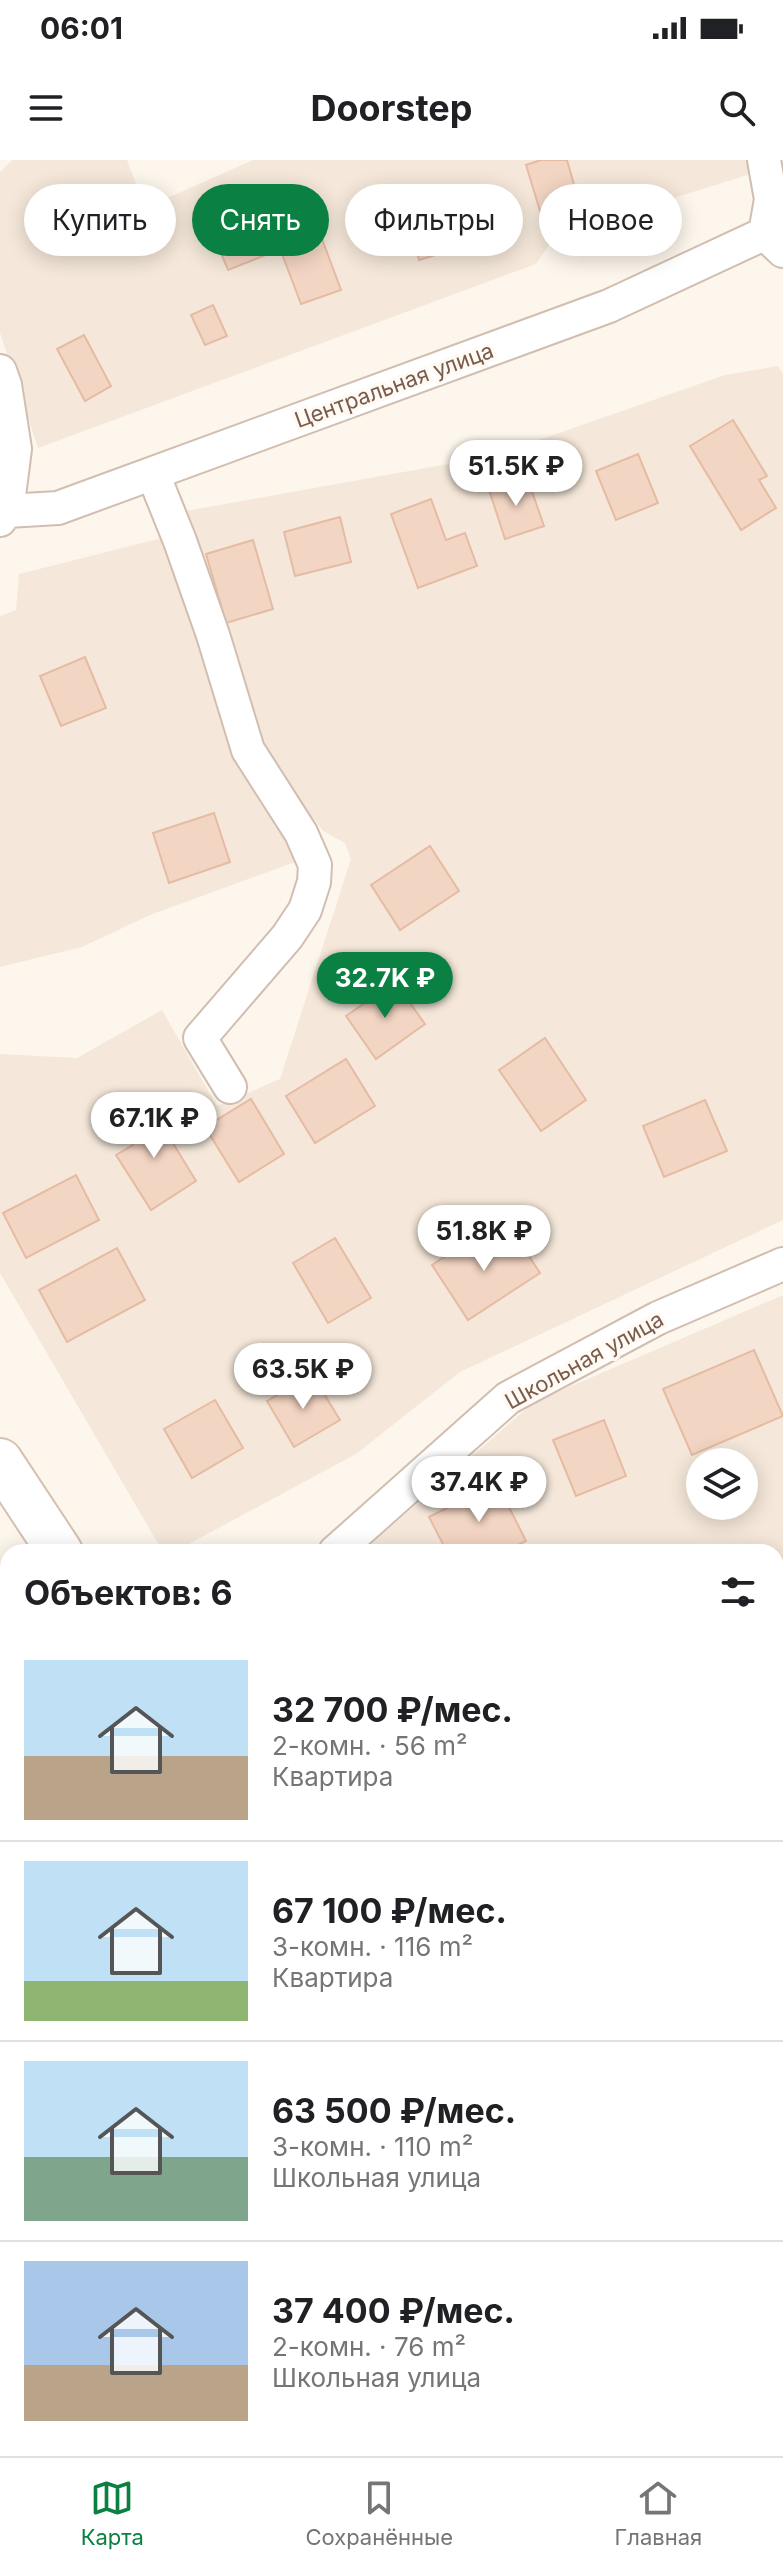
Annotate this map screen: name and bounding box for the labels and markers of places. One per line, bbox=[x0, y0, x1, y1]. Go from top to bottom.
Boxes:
pin: 51.5K ₽ bbox=[442, 440, 590, 508]
pin: 32.7K ₽ bbox=[311, 952, 459, 1020]
pin: 67.1K ₽ bbox=[80, 1092, 228, 1160]
pin: 51.8K ₽ bbox=[410, 1205, 558, 1273]
pin: 63.5K ₽ bbox=[229, 1343, 377, 1411]
pin: 37.4K ₽ bbox=[405, 1456, 553, 1524]

